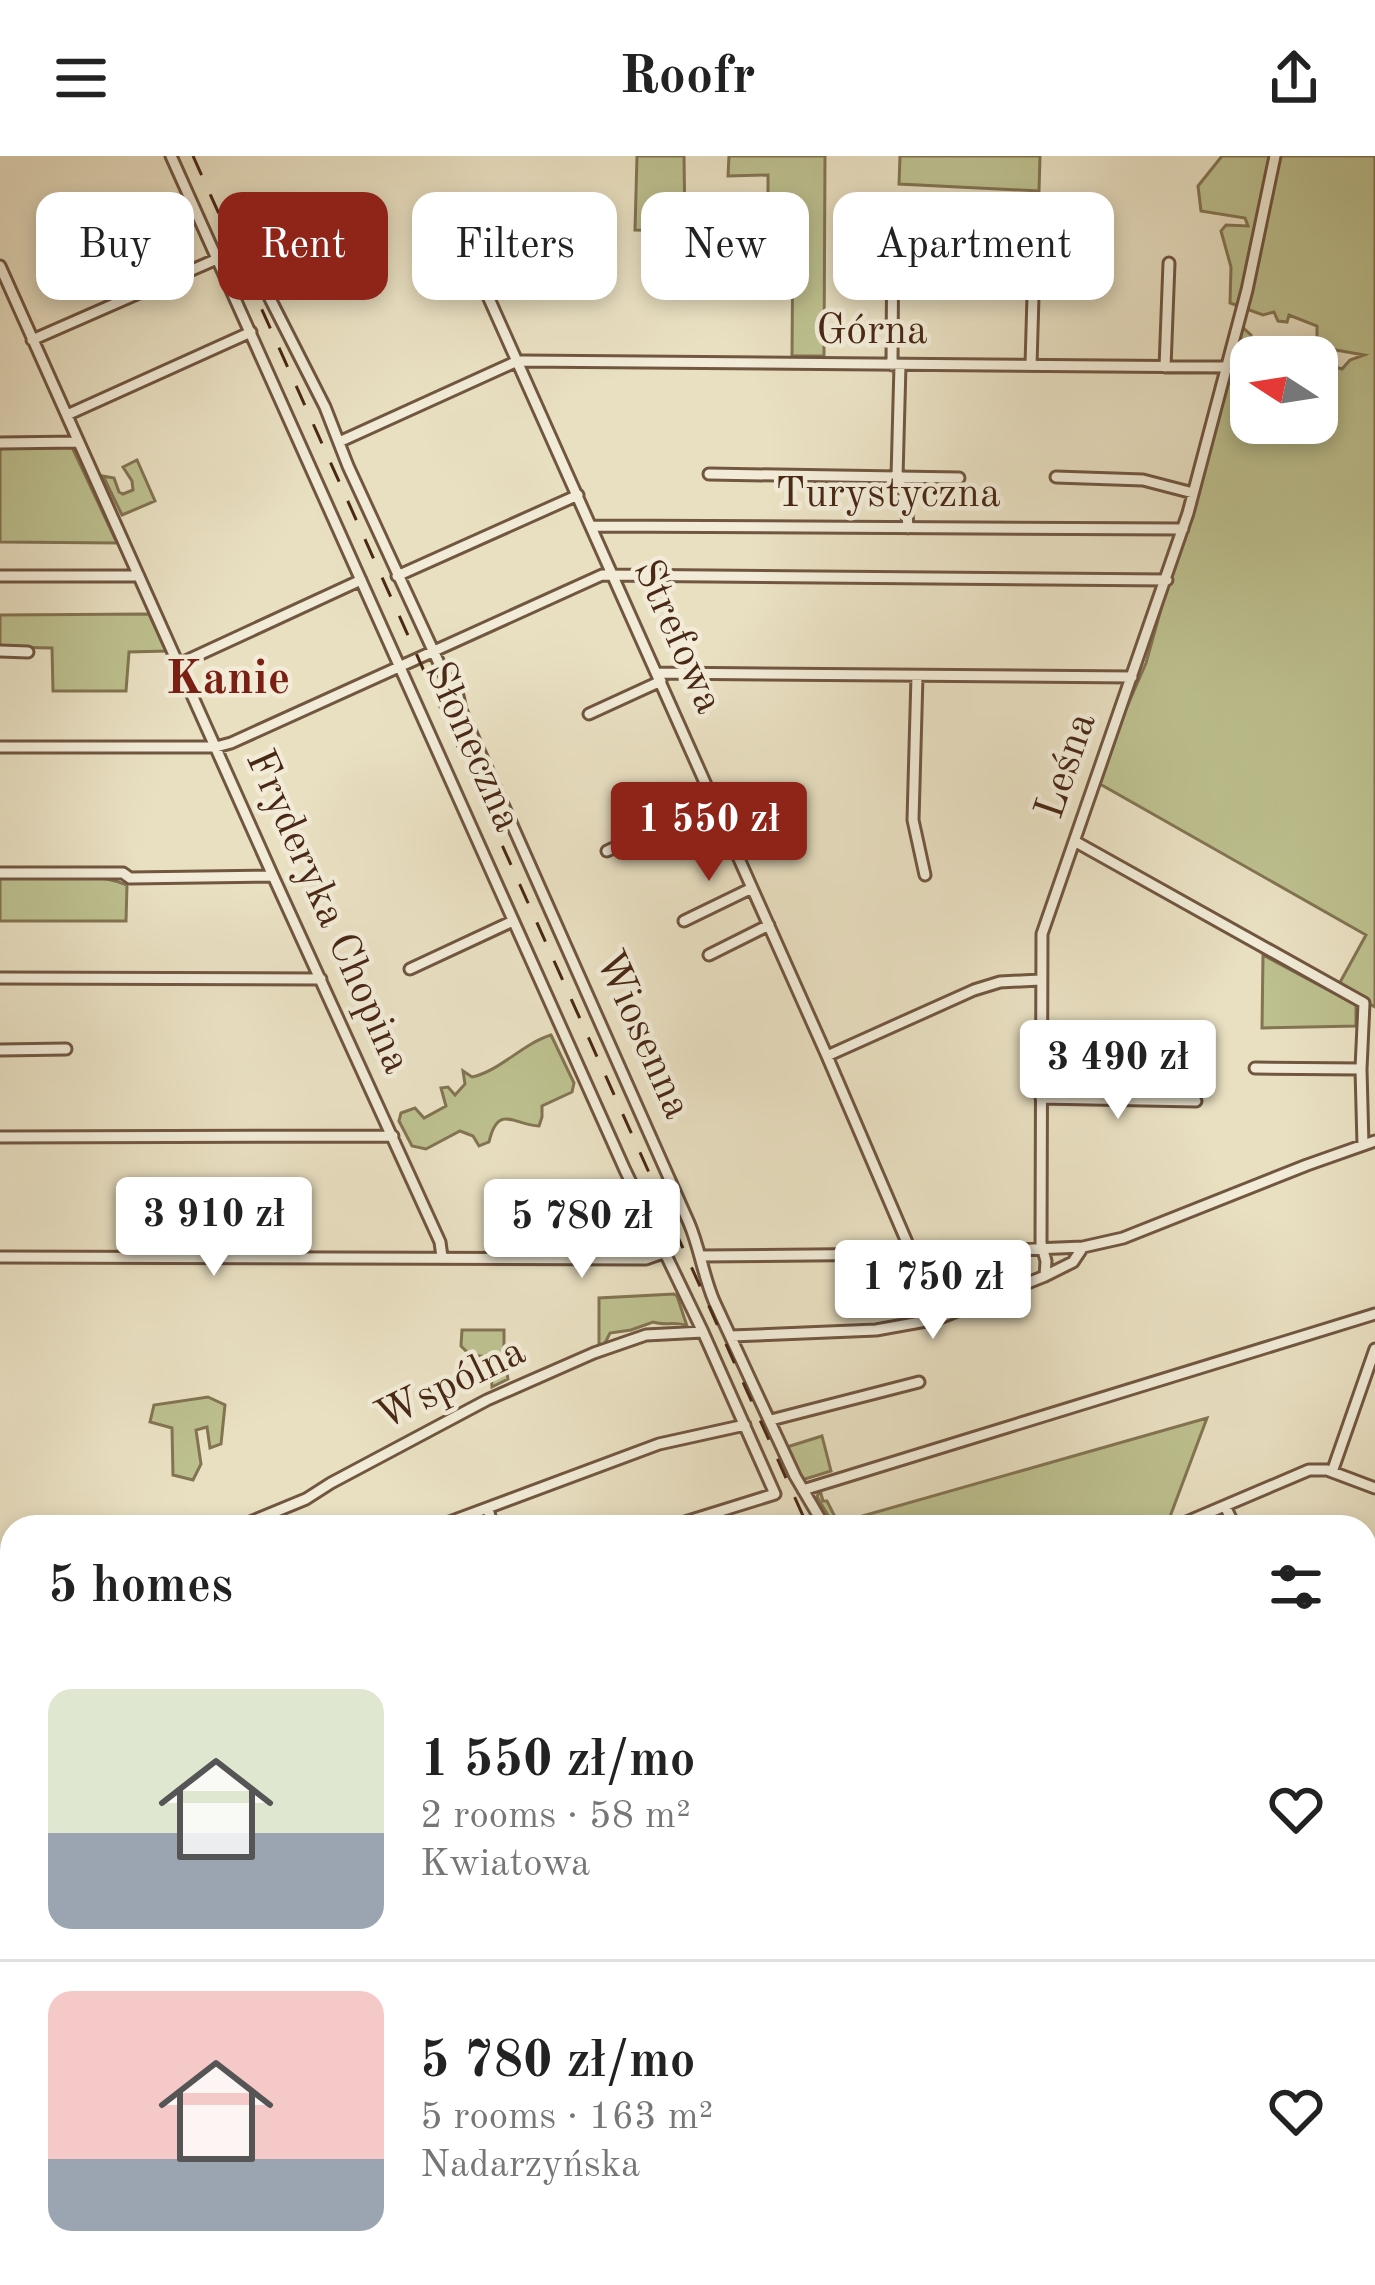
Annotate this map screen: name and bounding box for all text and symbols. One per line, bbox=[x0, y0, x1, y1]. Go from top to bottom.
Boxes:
icon: menu bbox=[48, 45, 114, 111]
icon: share bbox=[1261, 45, 1327, 111]
text: Roofr bbox=[619, 51, 756, 105]
chip: Buy bbox=[36, 192, 194, 300]
chip: Rent bbox=[218, 192, 388, 300]
chip: Filters bbox=[412, 192, 617, 300]
chip: New bbox=[641, 192, 809, 300]
chip: Apartment bbox=[833, 192, 1114, 300]
street label: Górna bbox=[816, 311, 928, 353]
north arrow bbox=[1230, 336, 1338, 444]
map controls bbox=[1230, 336, 1338, 444]
street label: Turystyczna bbox=[775, 474, 1001, 516]
street label: Strefowa bbox=[625, 554, 729, 720]
district label: Kanie bbox=[166, 656, 290, 704]
street label: Słoneczna bbox=[416, 656, 528, 838]
street label: Leśna bbox=[1029, 708, 1105, 824]
street label: Fryderyka Chopina bbox=[237, 744, 417, 1080]
pin: 1 550 zł bbox=[585, 782, 833, 884]
text: 1 550 zł bbox=[638, 801, 780, 840]
street label: Wiosenna bbox=[586, 945, 698, 1125]
pin: 3 490 zł bbox=[994, 1020, 1242, 1122]
text: 3 490 zł bbox=[1047, 1039, 1189, 1078]
pin: 3 910 zł bbox=[90, 1177, 338, 1279]
pin: 5 780 zł bbox=[458, 1179, 706, 1281]
text: 3 910 zł bbox=[143, 1196, 285, 1235]
text: 5 780 zł bbox=[511, 1198, 653, 1237]
pin: 1 750 zł bbox=[809, 1240, 1057, 1342]
text: 1 750 zł bbox=[862, 1259, 1004, 1298]
street label: Wspólna bbox=[370, 1331, 532, 1439]
icon: filters bbox=[1263, 1554, 1329, 1620]
text: 5 homes bbox=[48, 1562, 233, 1613]
text: 1 550 zł/mo bbox=[420, 1736, 696, 1787]
icon: home bbox=[144, 1737, 288, 1881]
icon: heart bbox=[1263, 1776, 1329, 1842]
text: 2 rooms · 58 m² bbox=[420, 1797, 691, 1836]
text: Kwiatowa bbox=[420, 1845, 590, 1884]
text: 5 780 zł/mo bbox=[420, 2037, 696, 2088]
icon: home bbox=[144, 2039, 288, 2183]
icon: heart bbox=[1263, 2078, 1329, 2144]
text: 5 rooms · 163 m² bbox=[420, 2098, 713, 2137]
text: Nadarzyńska bbox=[420, 2146, 640, 2185]

